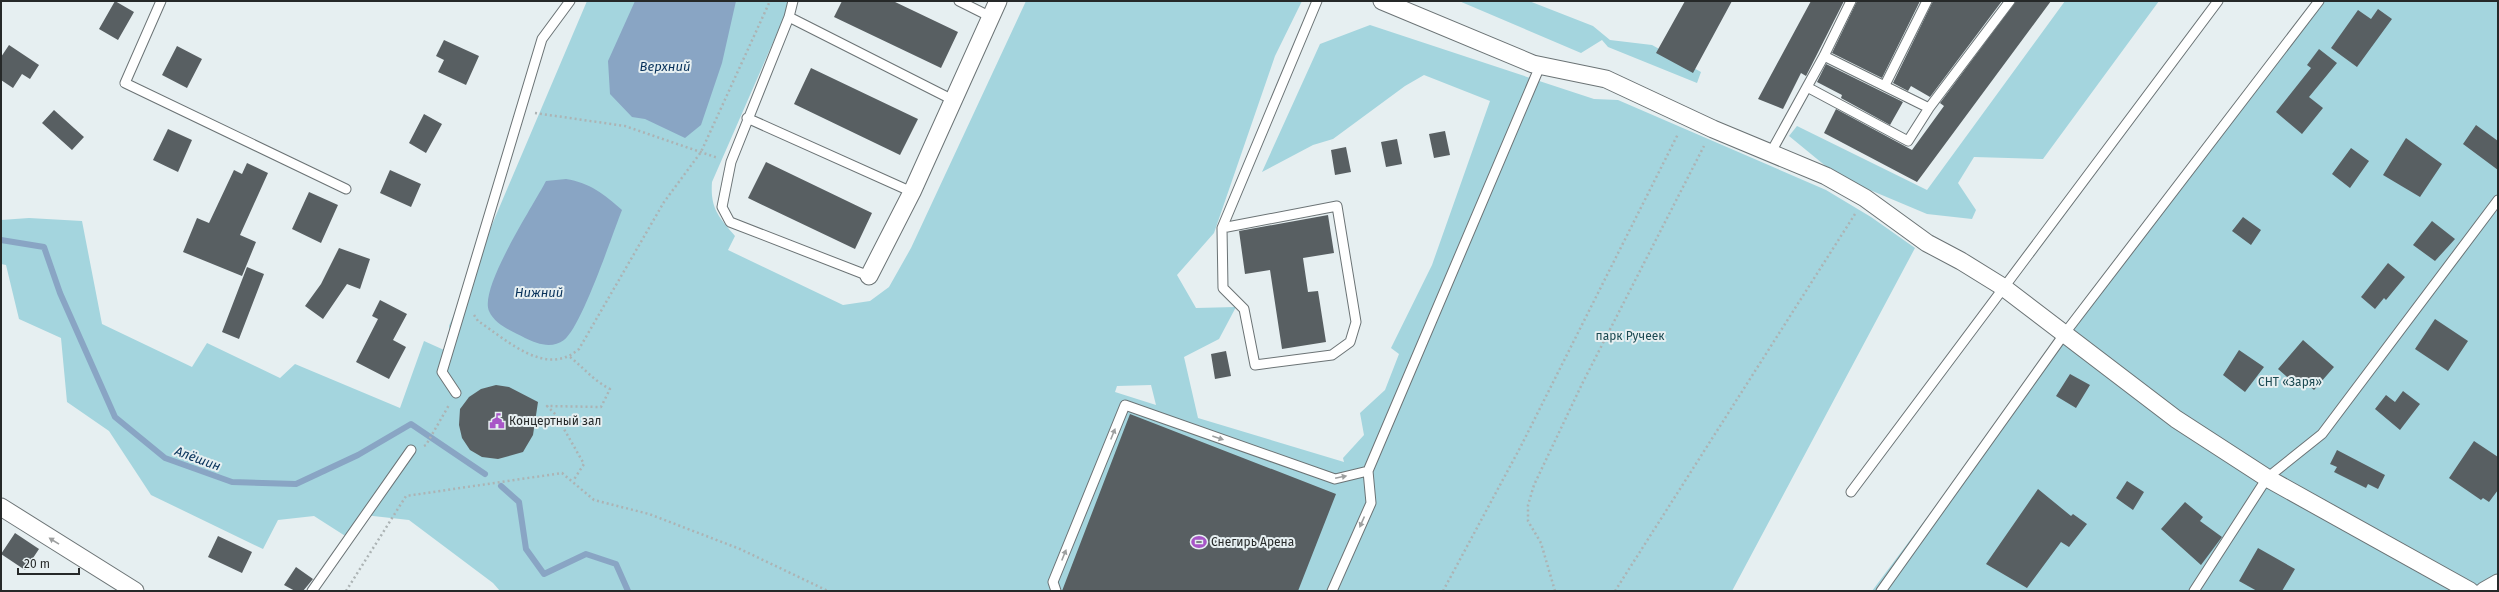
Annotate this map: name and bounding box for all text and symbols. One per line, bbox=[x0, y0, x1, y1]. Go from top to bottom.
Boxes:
water label: Верхний bbox=[640, 59, 690, 74]
water label: Нижний bbox=[515, 285, 563, 300]
park label: парк Ручеек bbox=[1596, 329, 1665, 343]
park label: СНТ «Заря» bbox=[2258, 375, 2322, 389]
public building icon: Концертный зал bbox=[488, 412, 506, 430]
place label: Концертный зал bbox=[509, 414, 601, 428]
one-way arrow bbox=[1111, 428, 1117, 440]
one-way arrow bbox=[1213, 435, 1225, 441]
water label: Алёшин bbox=[172, 443, 223, 474]
one-way arrow bbox=[1335, 474, 1348, 480]
one-way arrow bbox=[1359, 517, 1365, 529]
sports icon: Снегирь Арена bbox=[1190, 533, 1208, 551]
place label: Снегирь Арена bbox=[1211, 535, 1294, 549]
one-way arrow bbox=[48, 538, 60, 545]
one-way arrow bbox=[1062, 548, 1068, 560]
scale bar bbox=[18, 550, 79, 576]
text: 20 m bbox=[24, 557, 50, 571]

